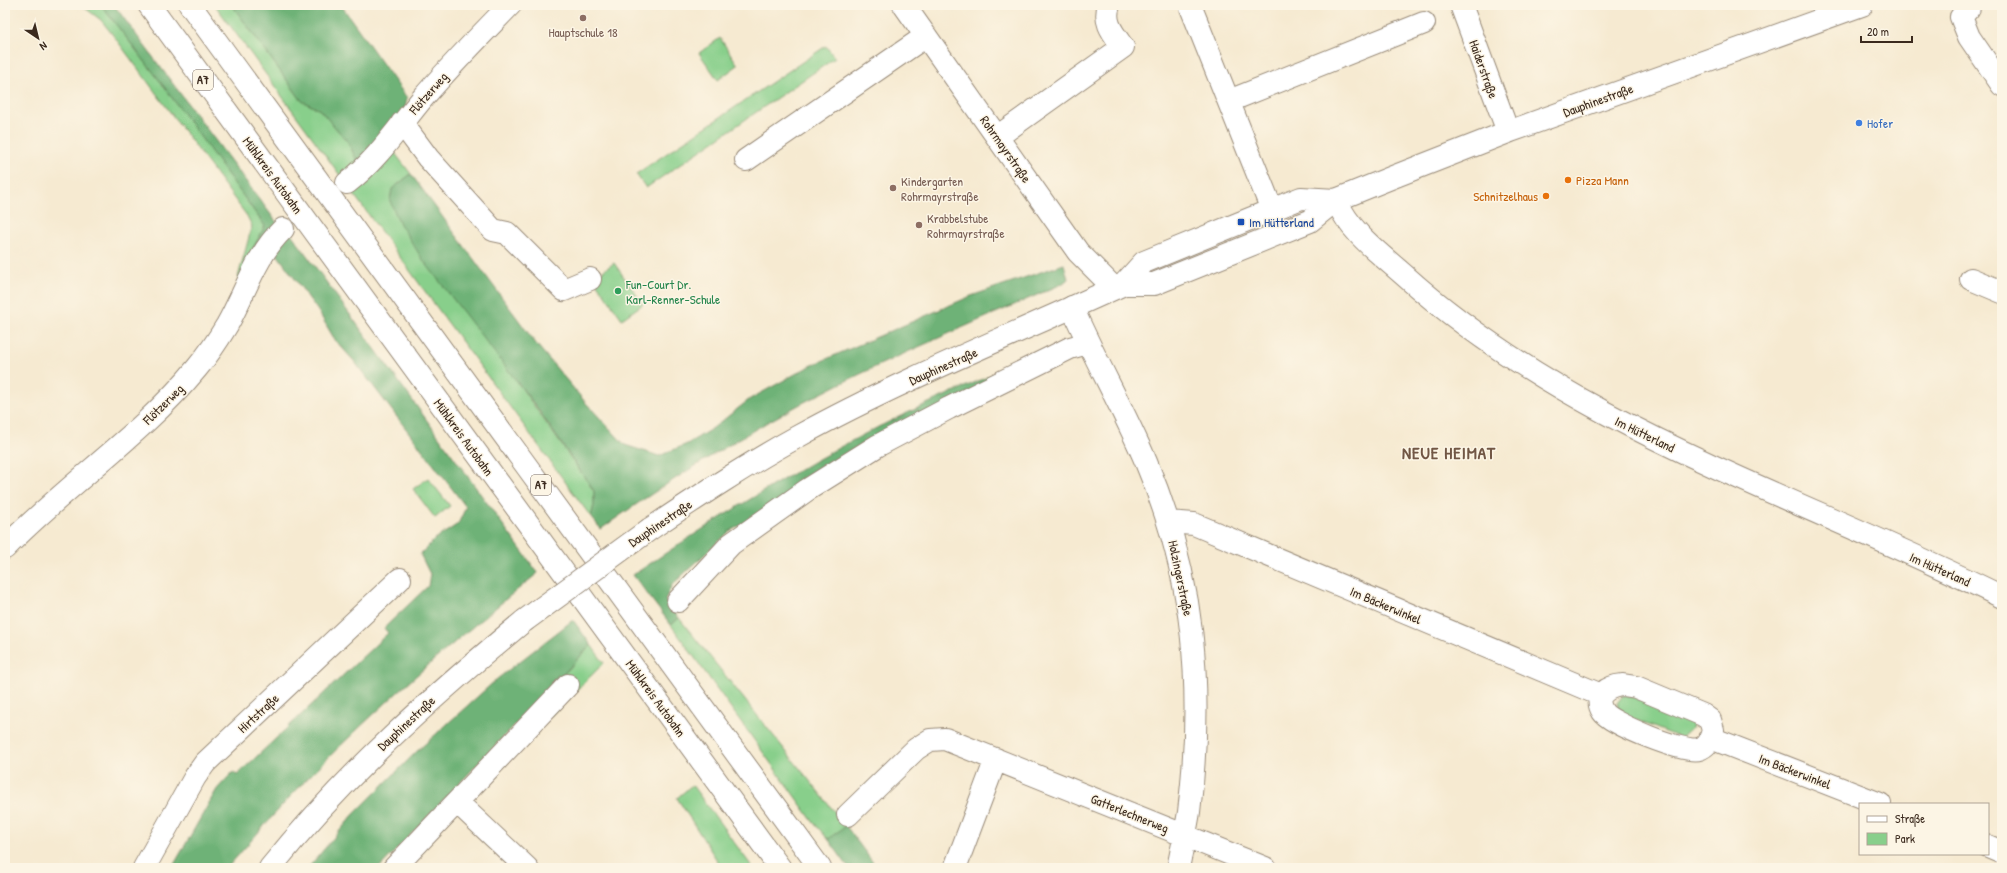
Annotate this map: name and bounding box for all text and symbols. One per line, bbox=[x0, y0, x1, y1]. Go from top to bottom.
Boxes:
marker: Hauptschule 18 bbox=[578, 13, 588, 23]
north arrow bbox=[18, 18, 58, 58]
scale bar bbox=[1861, 18, 1912, 44]
place label: Hauptschule 18 bbox=[548, 23, 618, 41]
text: 20 m bbox=[1867, 23, 1889, 40]
street label: Haiderstraße bbox=[1465, 37, 1503, 101]
text: N bbox=[37, 39, 50, 54]
street label: Flötzerweg bbox=[404, 68, 452, 119]
road number: A7 bbox=[193, 70, 213, 90]
street label: Dauphinestraße bbox=[1561, 79, 1635, 121]
street label: Rohrmayrstraße bbox=[976, 112, 1036, 186]
place label: Hofer bbox=[1867, 114, 1893, 132]
marker: Hofer bbox=[1854, 118, 1864, 128]
street label: Mühlkreis Autobahn bbox=[239, 133, 307, 217]
place label: Pizza Mann bbox=[1576, 171, 1629, 189]
place label: Kindergarten Rohrmayrstraße bbox=[901, 172, 979, 205]
marker: Pizza Mann bbox=[1563, 175, 1573, 185]
marker: Kindergarten Rohrmayrstraße bbox=[888, 183, 898, 193]
place label: Schnitzelhaus bbox=[1473, 187, 1538, 205]
marker: Schnitzelhaus bbox=[1541, 191, 1551, 201]
place label: Krabbelstube Rohrmayrstraße bbox=[927, 209, 1005, 242]
place label: Im Hütterland bbox=[1249, 213, 1314, 231]
marker: Im Hütterland bbox=[1236, 217, 1246, 227]
marker: Krabbelstube Rohrmayrstraße bbox=[914, 220, 924, 230]
place label: Fun-Court Dr. Karl-Renner-Schule bbox=[625, 275, 720, 308]
marker: Fun-Court Dr. Karl-Renner-Schule bbox=[613, 286, 623, 296]
street label: Dauphinestraße bbox=[906, 343, 980, 389]
street label: Flötzerweg bbox=[138, 380, 187, 429]
street label: Mühlkreis Autobahn bbox=[430, 395, 498, 479]
street label: Im Hütterland bbox=[1612, 412, 1678, 456]
district label: NEUE HEIMAT bbox=[1402, 441, 1496, 464]
road number: A7 bbox=[531, 475, 551, 495]
street label: Dauphinestraße bbox=[625, 495, 695, 551]
street label: Holzingerstraße bbox=[1164, 539, 1198, 617]
street label: Im Hütterland bbox=[1907, 548, 1973, 590]
street label: Im Bäckerwinkel bbox=[1347, 582, 1425, 628]
street label: Mühlkreis Autobahn bbox=[622, 656, 690, 740]
street label: Hirtstraße bbox=[234, 689, 282, 737]
street label: Dauphinestraße bbox=[373, 691, 439, 755]
street label: Im Bäckerwinkel bbox=[1756, 749, 1834, 793]
street label: Gatterlechnerweg bbox=[1088, 789, 1172, 837]
legend bbox=[1859, 803, 1989, 855]
text: Straße bbox=[1895, 810, 1925, 827]
text: Park bbox=[1895, 830, 1915, 847]

